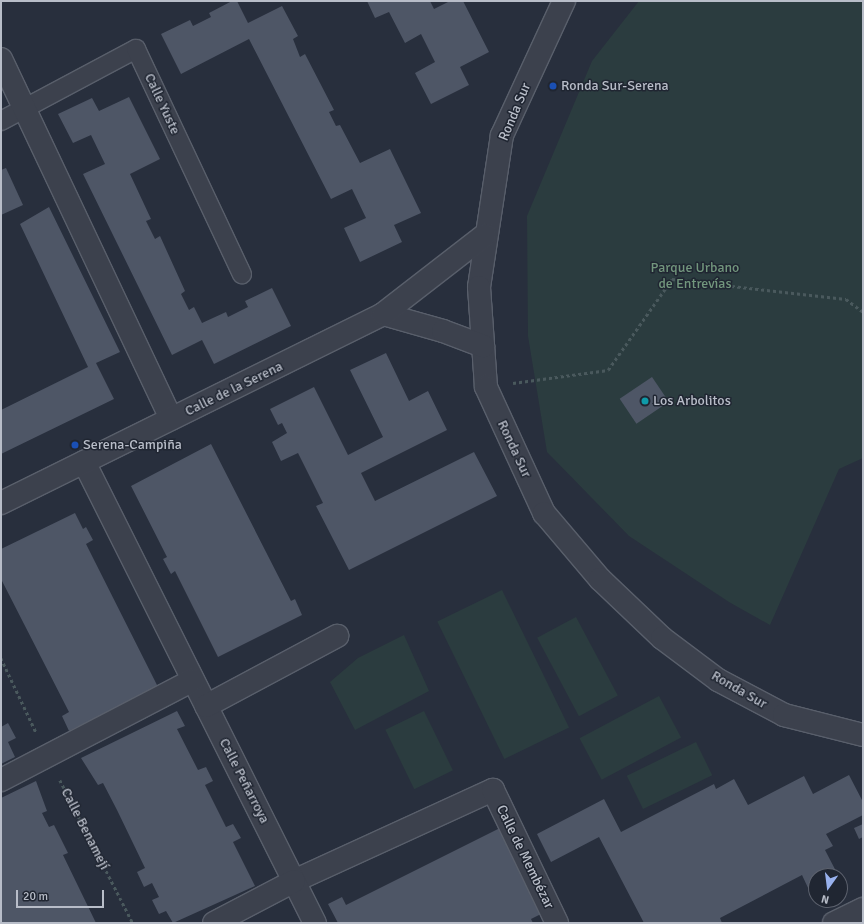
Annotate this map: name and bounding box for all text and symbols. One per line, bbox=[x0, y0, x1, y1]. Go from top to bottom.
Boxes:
street label: Calle Yuste bbox=[141, 71, 183, 137]
place label: Ronda Sur-Serena bbox=[561, 78, 669, 94]
street label: Ronda Sur bbox=[495, 80, 535, 144]
marker: Ronda Sur-Serena bbox=[548, 81, 558, 91]
park label: Parque Urbano de Entrevías bbox=[651, 260, 739, 292]
street label: Calle de la Serena bbox=[182, 358, 286, 420]
place label: Los Arbolitos bbox=[653, 393, 731, 409]
marker: Los Arbolitos bbox=[640, 396, 650, 406]
street label: Ronda Sur bbox=[493, 418, 535, 480]
place label: Serena-Campiña bbox=[83, 437, 182, 453]
marker: Serena-Campiña bbox=[70, 440, 80, 450]
street label: Ronda Sur bbox=[708, 667, 770, 713]
street label: Calle Peñarroya bbox=[215, 736, 273, 826]
street label: Calle Benamejí bbox=[57, 785, 113, 873]
street label: Calle de Membézar bbox=[493, 802, 557, 912]
north arrow bbox=[808, 868, 848, 908]
scale bar bbox=[18, 882, 106, 908]
text: 20 m bbox=[23, 889, 48, 904]
text: N bbox=[820, 892, 831, 906]

